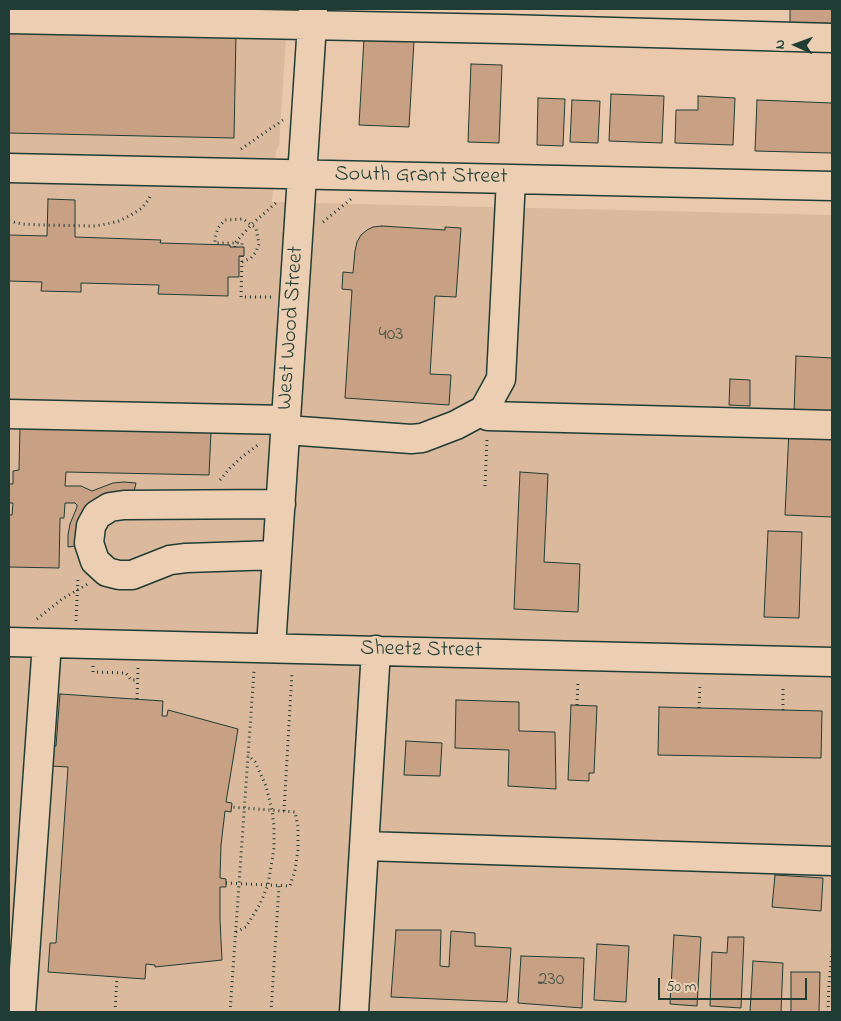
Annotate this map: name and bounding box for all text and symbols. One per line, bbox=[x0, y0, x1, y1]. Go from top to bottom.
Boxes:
north arrow bbox=[771, 20, 821, 70]
text: N bbox=[770, 39, 791, 50]
street label: South Grant Street bbox=[334, 162, 508, 192]
street label: West Wood Street bbox=[273, 245, 311, 411]
house number: 403 bbox=[378, 324, 404, 348]
street label: Sheetz Street bbox=[360, 637, 482, 665]
scale bar bbox=[661, 968, 810, 1000]
house number: 230 bbox=[538, 969, 564, 993]
text: 50 m bbox=[666, 976, 696, 998]

